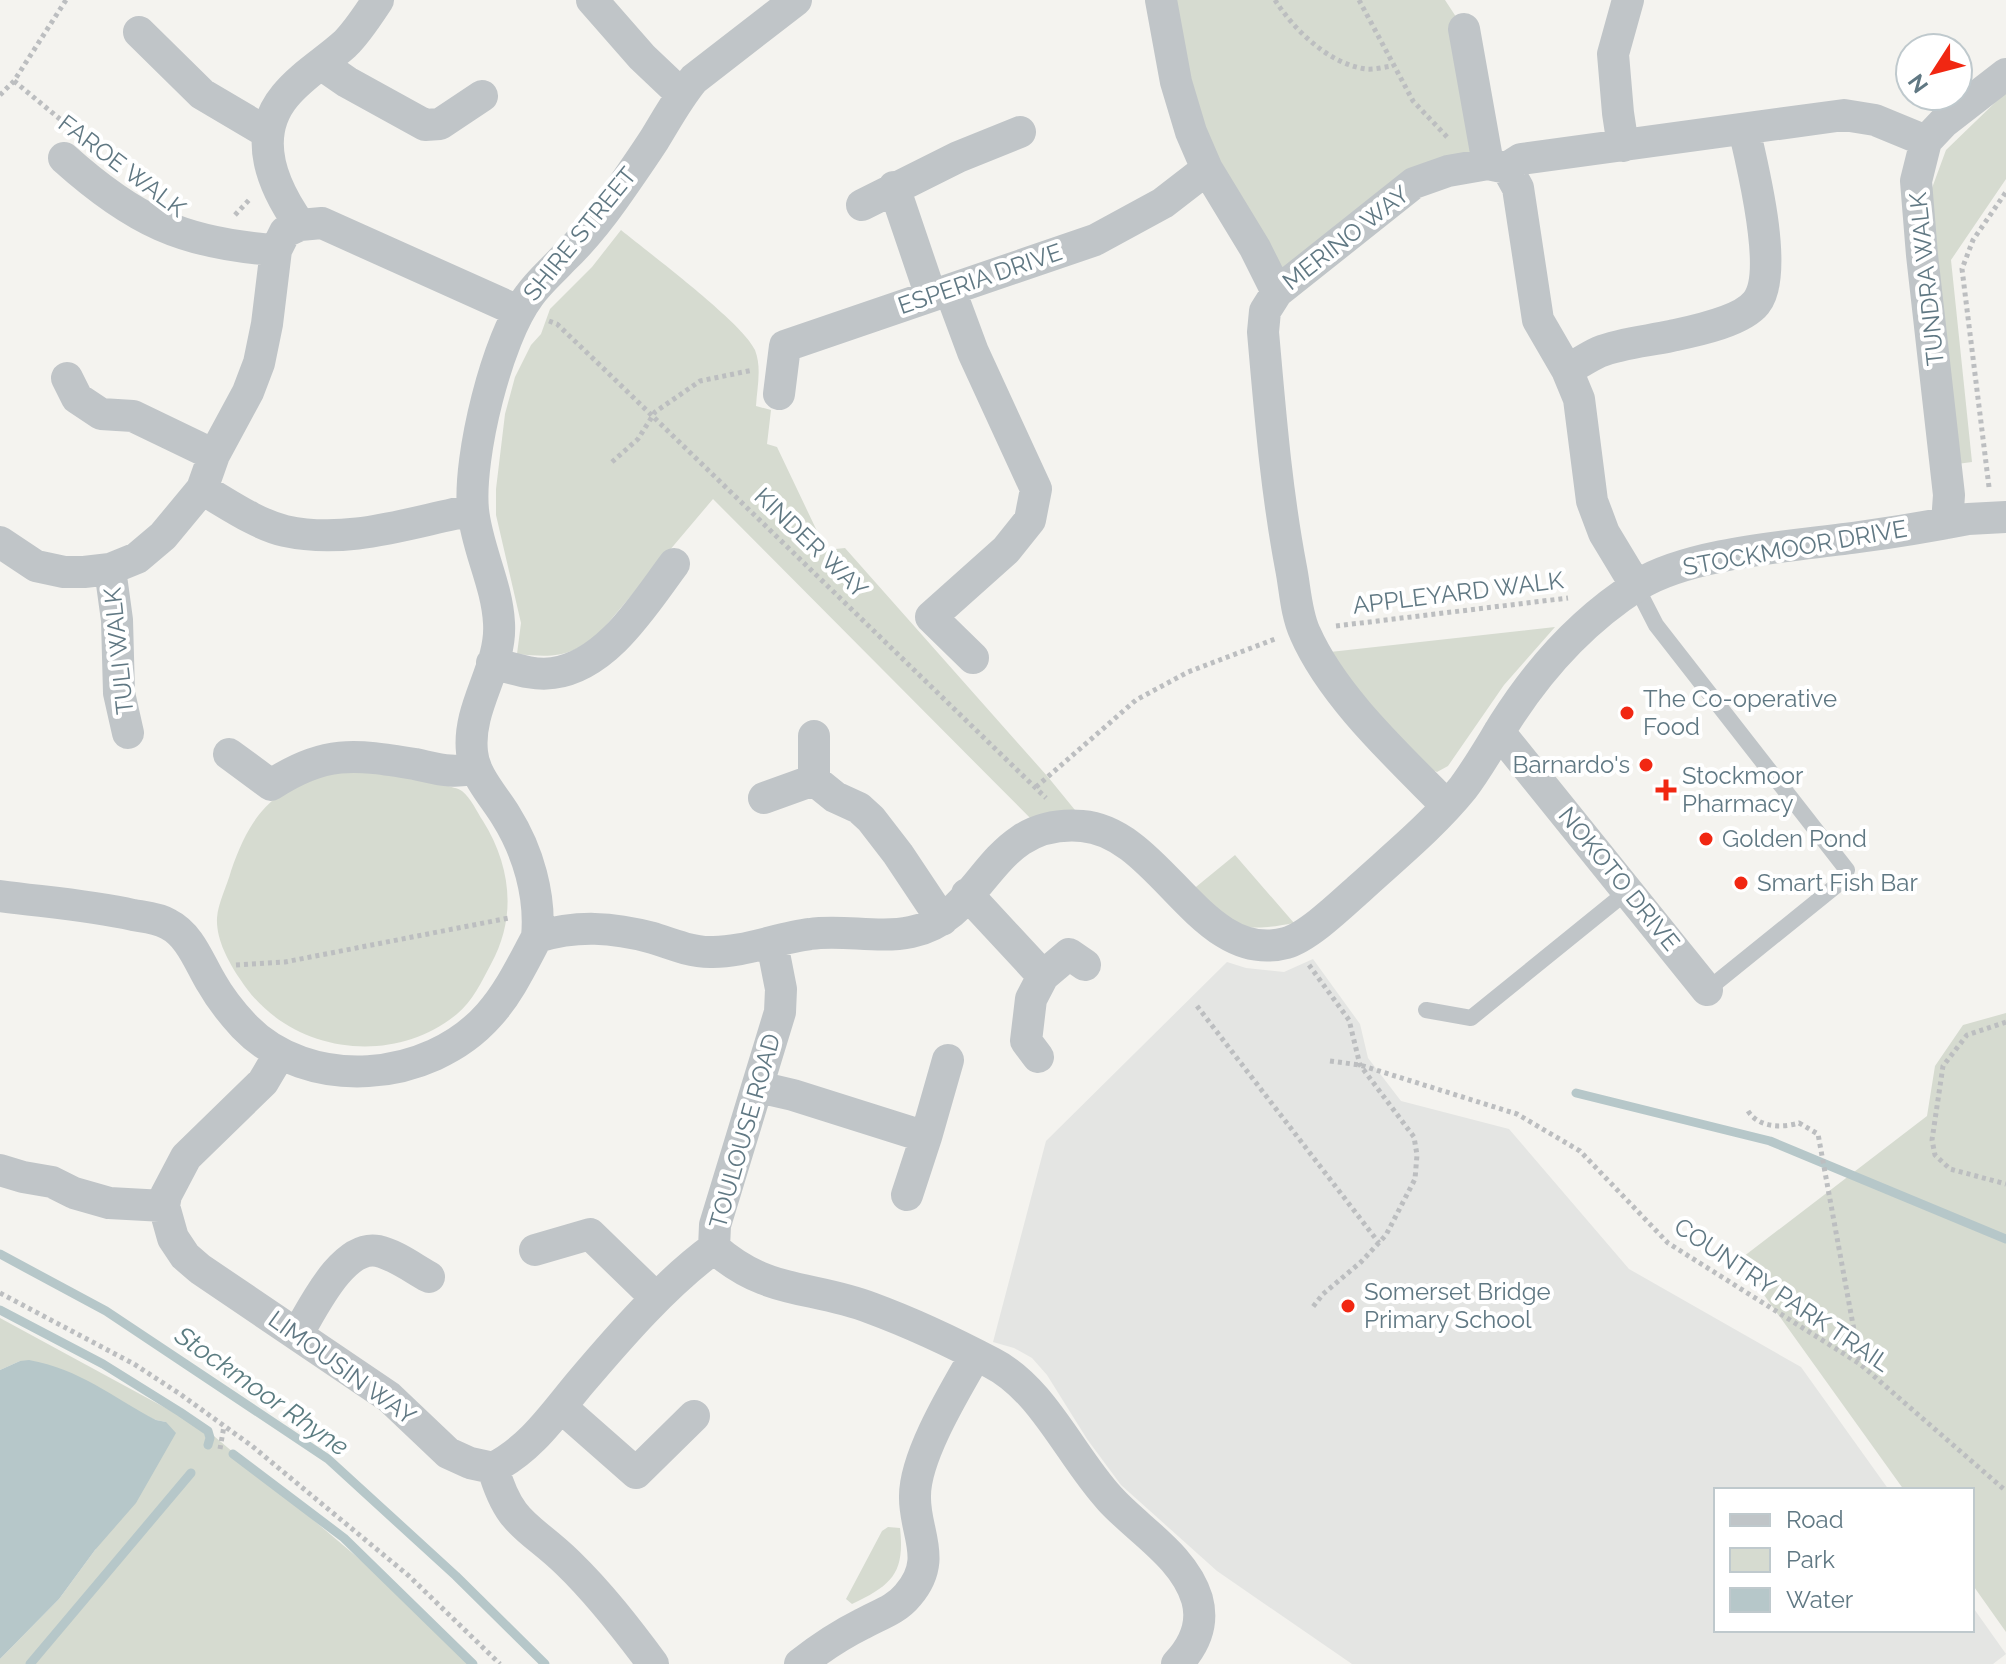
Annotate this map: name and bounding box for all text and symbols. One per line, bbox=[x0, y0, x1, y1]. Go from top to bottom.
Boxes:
north arrow bbox=[1894, 32, 1974, 112]
text: N bbox=[1902, 69, 1933, 98]
street label: FAROE WALK bbox=[53, 108, 192, 223]
street label: SHIRE STREET bbox=[517, 161, 643, 306]
street label: MERINO WAY bbox=[1277, 179, 1415, 296]
street label: TUNDRA WALK bbox=[1903, 190, 1950, 367]
street label: ESPERIA DRIVE bbox=[894, 237, 1066, 320]
street label: KINDER WAY bbox=[749, 481, 874, 604]
street label: STOCKMOOR DRIVE bbox=[1681, 514, 1909, 582]
street label: APPLEYARD WALK bbox=[1351, 565, 1566, 620]
street label: TULI WALK bbox=[97, 586, 140, 716]
place label: The Co-operative Food bbox=[1643, 684, 1837, 741]
marker: The Co-operative Food bbox=[1618, 704, 1636, 722]
place label: Barnardo's bbox=[1512, 750, 1630, 779]
marker: Barnardo's bbox=[1637, 756, 1655, 774]
place label: Stockmoor Pharmacy bbox=[1682, 761, 1804, 818]
marker: Stockmoor Pharmacy bbox=[1657, 781, 1675, 799]
street label: NOKOTO DRIVE bbox=[1553, 801, 1686, 956]
place label: Golden Pond bbox=[1722, 824, 1867, 853]
marker: Golden Pond bbox=[1697, 830, 1715, 848]
place label: Smart Fish Bar bbox=[1757, 868, 1918, 897]
marker: Smart Fish Bar bbox=[1732, 874, 1750, 892]
street label: TOULOUSE ROAD bbox=[703, 1030, 786, 1232]
street label: COUNTRY PARK TRAIL bbox=[1669, 1212, 1896, 1378]
place label: Somerset Bridge Primary School bbox=[1364, 1277, 1551, 1334]
marker: Somerset Bridge Primary School bbox=[1339, 1297, 1357, 1315]
street label: LIMOUSIN WAY bbox=[263, 1304, 422, 1431]
water label: Stockmoor Rhyne bbox=[169, 1319, 354, 1462]
legend bbox=[1714, 1488, 1974, 1632]
text: Road bbox=[1786, 1505, 1844, 1534]
text: Park bbox=[1786, 1545, 1835, 1574]
text: Water bbox=[1786, 1585, 1854, 1614]

